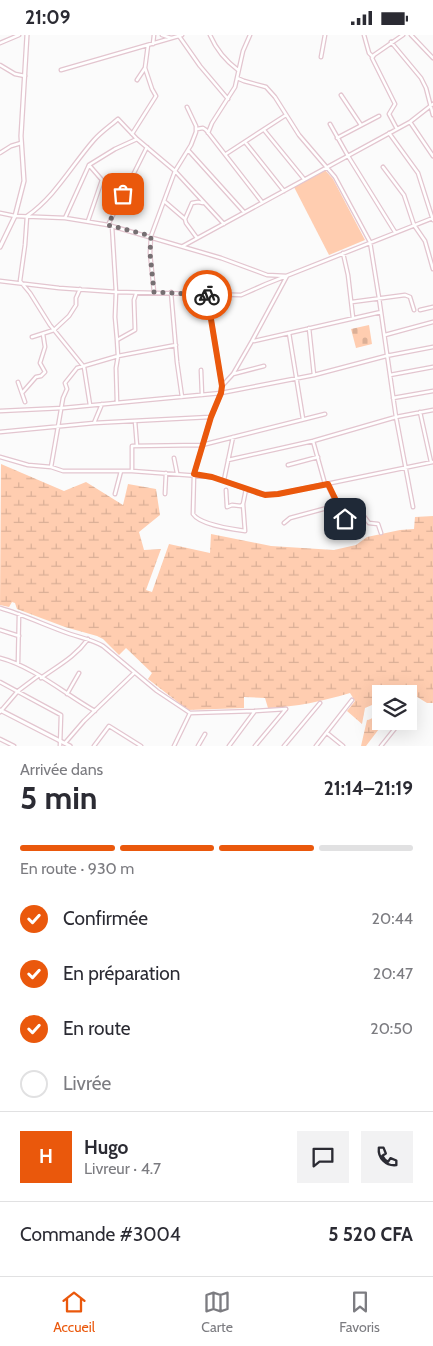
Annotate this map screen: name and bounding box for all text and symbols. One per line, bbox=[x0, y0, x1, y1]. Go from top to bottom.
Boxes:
text: 21:09 bbox=[25, 6, 70, 29]
pin bbox=[102, 173, 144, 215]
icon: bag bbox=[109, 180, 137, 208]
courier bbox=[182, 270, 232, 320]
icon: bike bbox=[193, 281, 221, 309]
pin bbox=[324, 498, 366, 540]
icon: home bbox=[331, 505, 359, 533]
map controls bbox=[372, 685, 417, 730]
button: layers bbox=[372, 685, 417, 730]
text: Arrivée dans bbox=[20, 760, 103, 779]
text: 21:14–21:19 bbox=[324, 777, 413, 800]
text: 5 min bbox=[20, 778, 98, 817]
text: En route · 930 m bbox=[20, 859, 134, 878]
icon: check bbox=[20, 905, 48, 933]
text: Confirmée bbox=[63, 907, 148, 930]
text: 20:44 bbox=[372, 909, 413, 928]
icon: check bbox=[20, 960, 48, 988]
text: En préparation bbox=[63, 962, 180, 985]
text: 20:47 bbox=[373, 964, 413, 983]
icon: check bbox=[20, 1015, 48, 1043]
text: En route bbox=[63, 1017, 130, 1040]
text: 20:50 bbox=[370, 1019, 413, 1038]
text: Livrée bbox=[63, 1072, 111, 1095]
button: chat bbox=[297, 1131, 349, 1183]
button: phone bbox=[361, 1131, 413, 1183]
text: Hugo bbox=[84, 1136, 128, 1159]
text: H bbox=[39, 1145, 53, 1168]
text: Livreur · 4.7 bbox=[84, 1159, 161, 1178]
text: Commande #3004 bbox=[20, 1223, 181, 1246]
text: 5 520 CFA bbox=[328, 1223, 413, 1246]
tab: Accueil bbox=[53, 1288, 95, 1336]
tab: Carte bbox=[201, 1288, 233, 1336]
tab: Favoris bbox=[339, 1288, 380, 1336]

